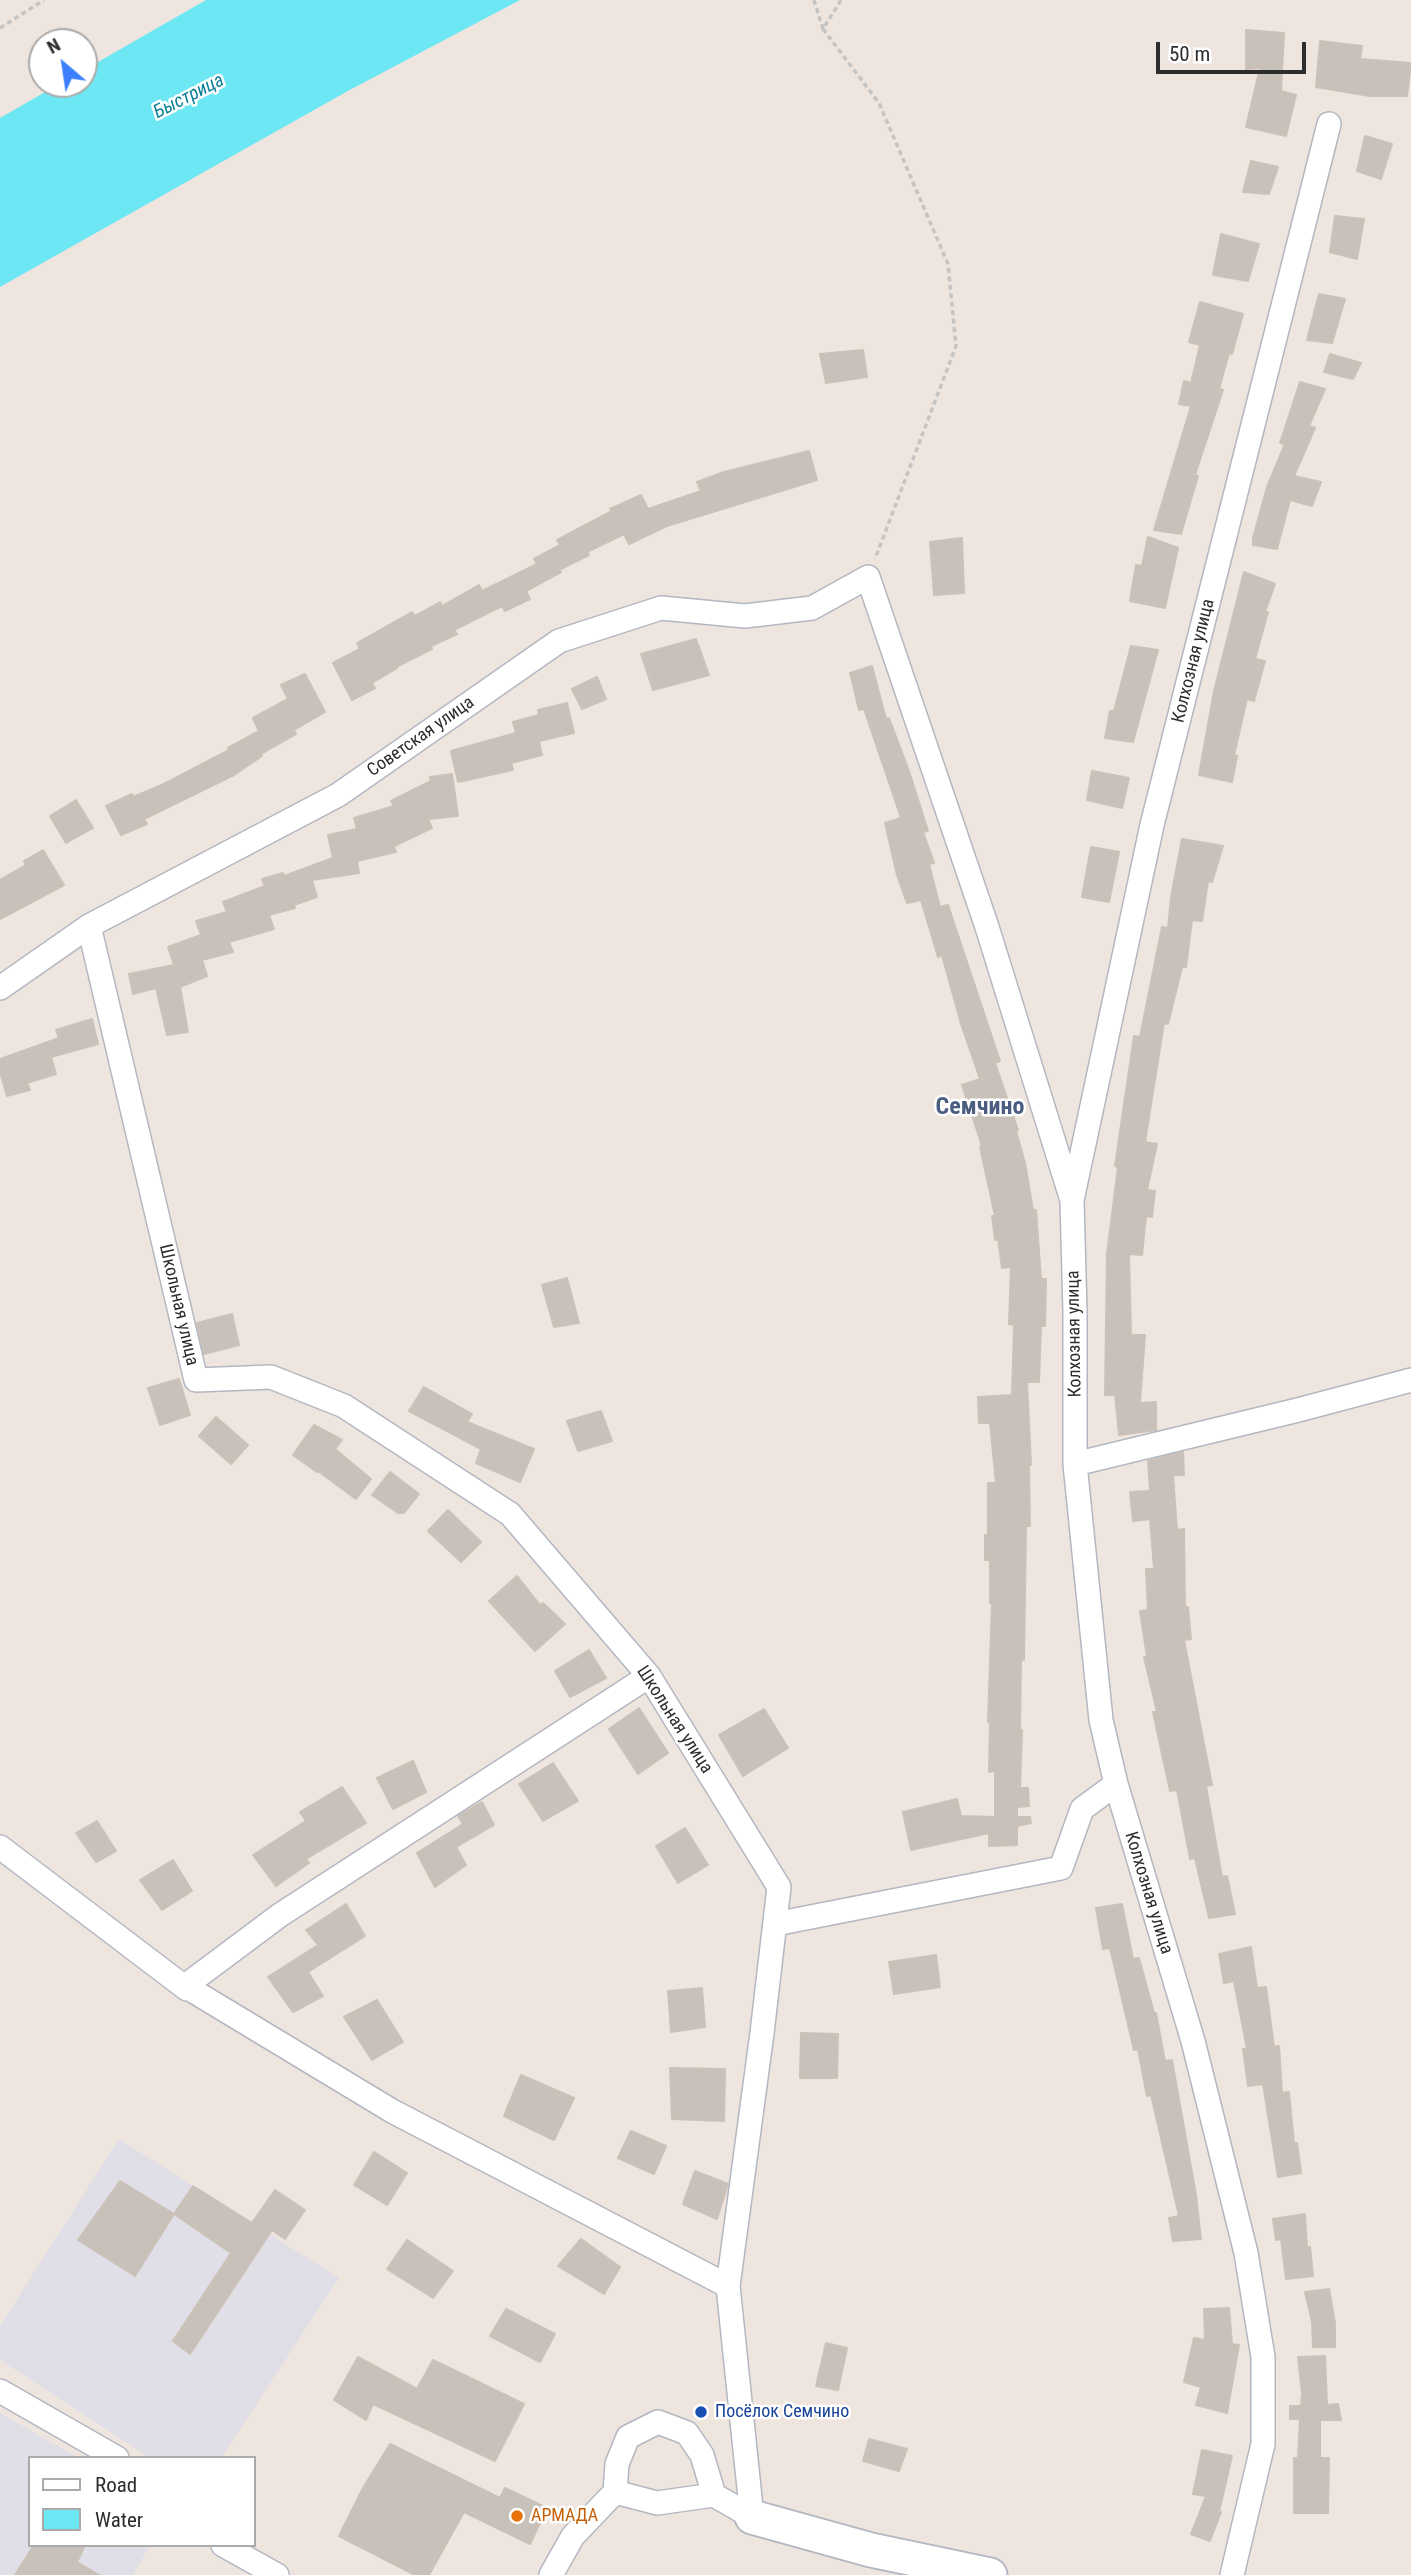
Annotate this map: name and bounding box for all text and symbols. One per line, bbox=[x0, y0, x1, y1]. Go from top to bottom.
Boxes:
north arrow bbox=[28, 28, 98, 98]
scale bar bbox=[1159, 28, 1310, 72]
text: N bbox=[43, 33, 64, 59]
text: 50 m bbox=[1169, 42, 1210, 66]
water label: Быстрица bbox=[150, 70, 228, 124]
street label: Колхозная улица bbox=[1168, 597, 1220, 725]
street label: Советская улица bbox=[363, 692, 479, 782]
district label: Семчино bbox=[936, 1094, 1024, 1122]
street label: Школьная улица bbox=[154, 1242, 202, 1368]
street label: Колхозная улица bbox=[1063, 1270, 1087, 1398]
street label: Школьная улица bbox=[631, 1662, 717, 1778]
street label: Колхозная улица bbox=[1119, 1829, 1177, 1957]
place label: Посёлок Семчино bbox=[715, 2401, 849, 2423]
marker: Посёлок Семчино bbox=[693, 2404, 709, 2420]
legend bbox=[28, 2456, 256, 2547]
text: Road bbox=[95, 2473, 137, 2497]
place label: АРМАДА bbox=[531, 2505, 598, 2527]
text: Water bbox=[95, 2508, 143, 2532]
marker: АРМАДА bbox=[509, 2508, 525, 2524]

